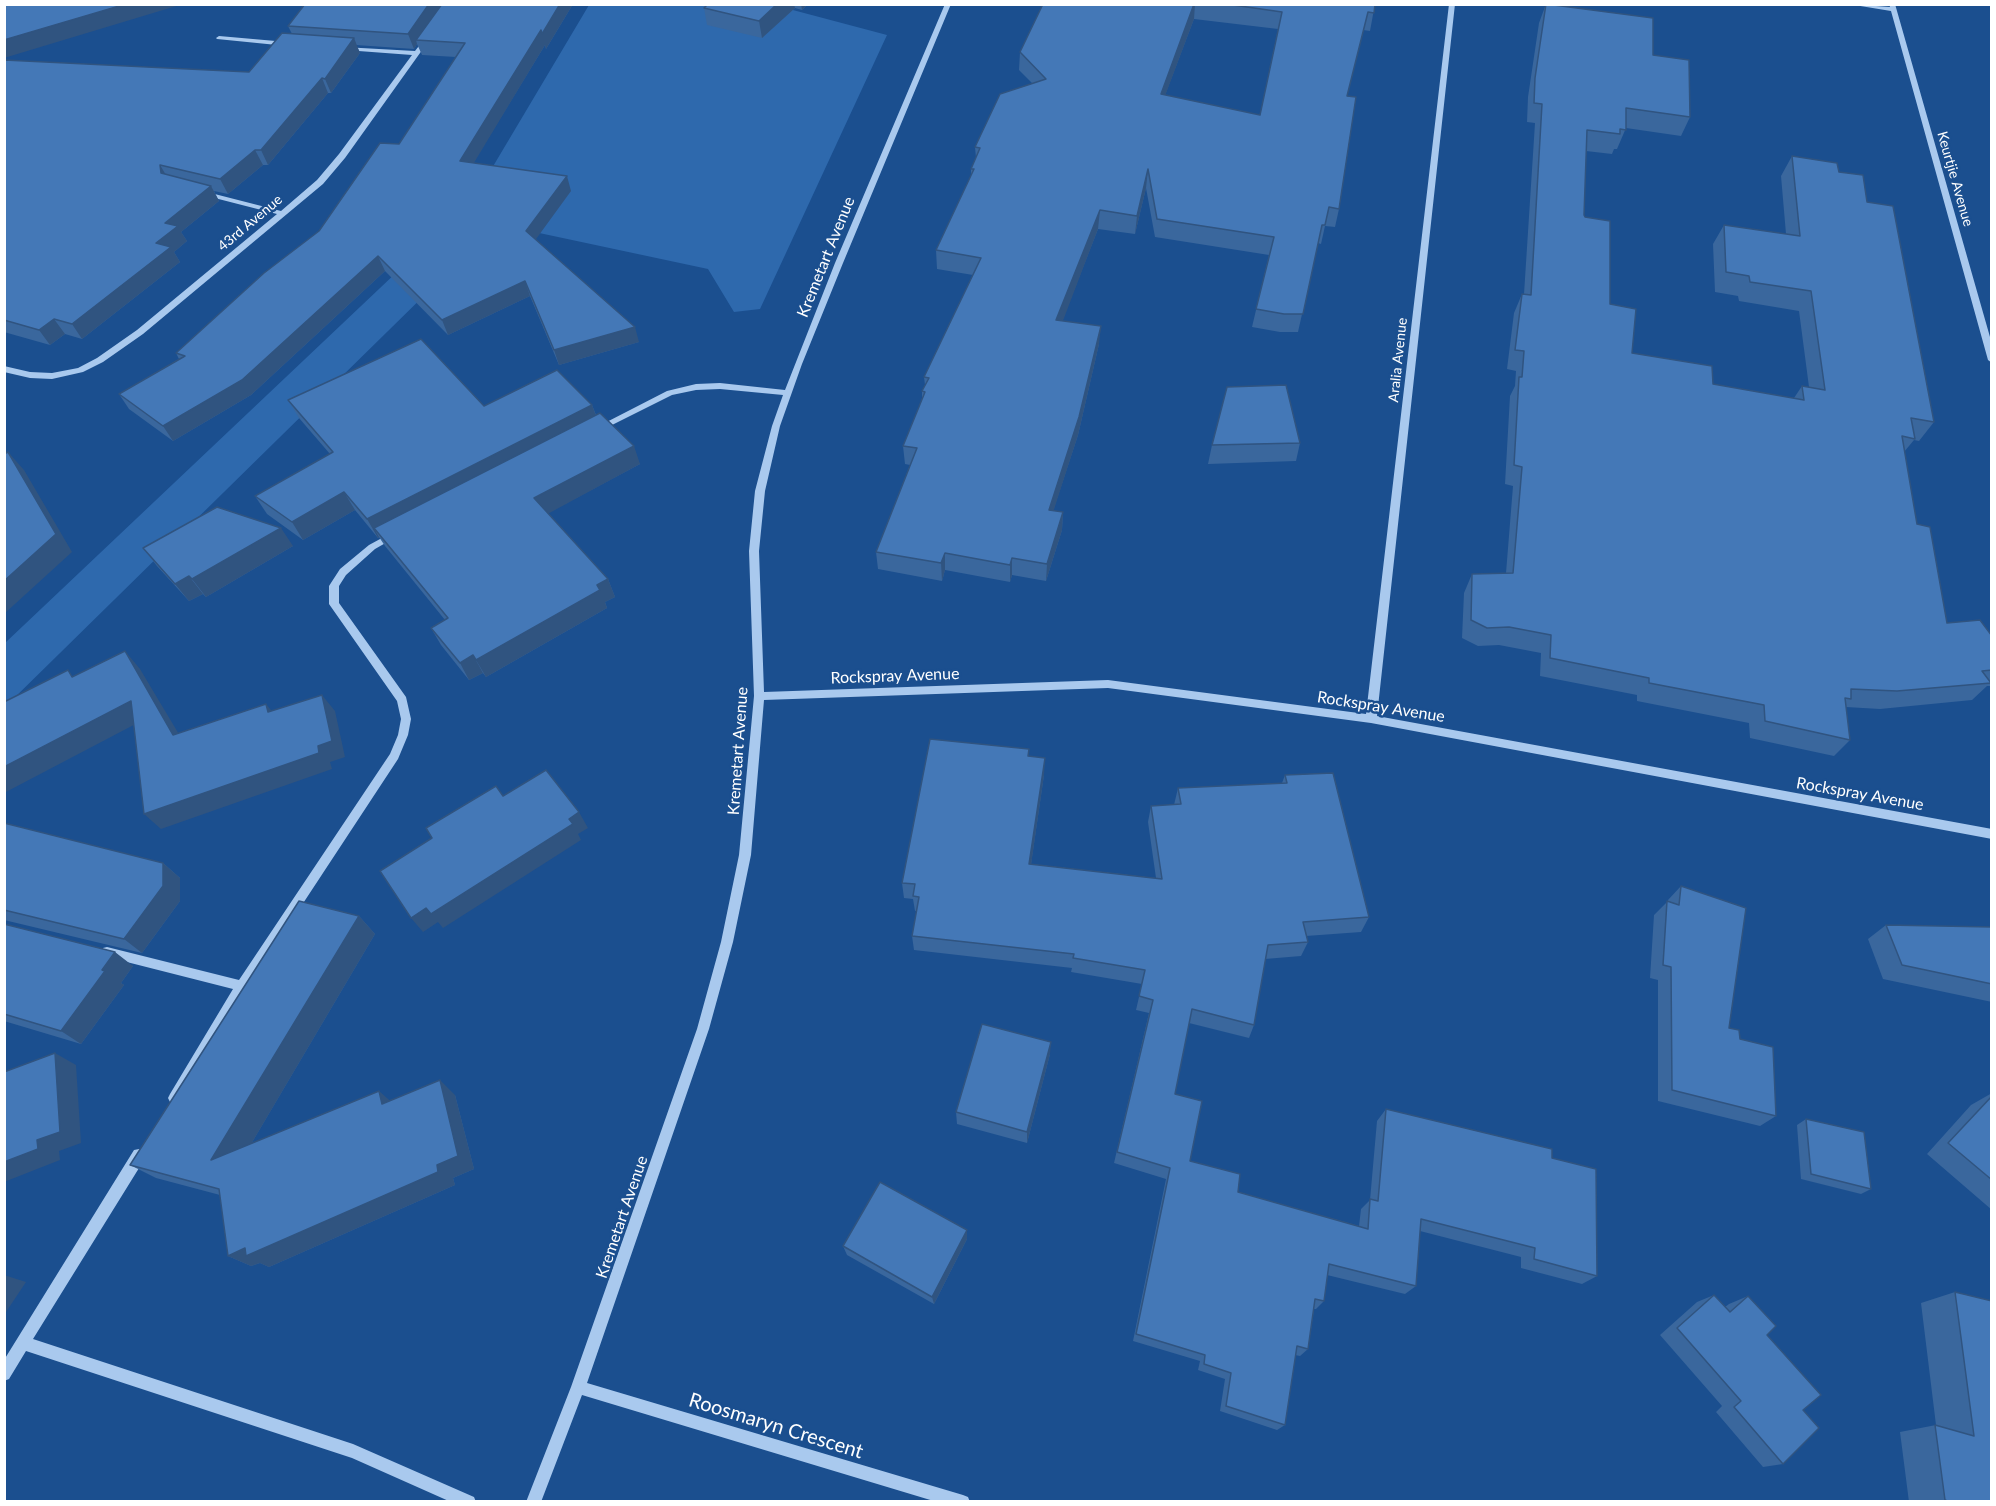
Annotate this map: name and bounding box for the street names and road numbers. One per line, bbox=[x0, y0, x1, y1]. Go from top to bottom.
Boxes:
street label: Keurtjie Avenue bbox=[1933, 130, 1977, 228]
street label: 43rd Avenue bbox=[214, 191, 286, 255]
street label: Kremetart Avenue bbox=[793, 194, 859, 320]
street label: Aralia Avenue bbox=[1385, 317, 1411, 403]
street label: Rockspray Avenue bbox=[830, 664, 960, 688]
street label: Kremetart Avenue bbox=[724, 686, 752, 816]
street label: Rockspray Avenue bbox=[1316, 687, 1446, 727]
street label: Rockspray Avenue bbox=[1795, 773, 1925, 815]
street label: Kremetart Avenue bbox=[592, 1153, 652, 1281]
street label: Roosmaryn Crescent bbox=[686, 1388, 866, 1464]

